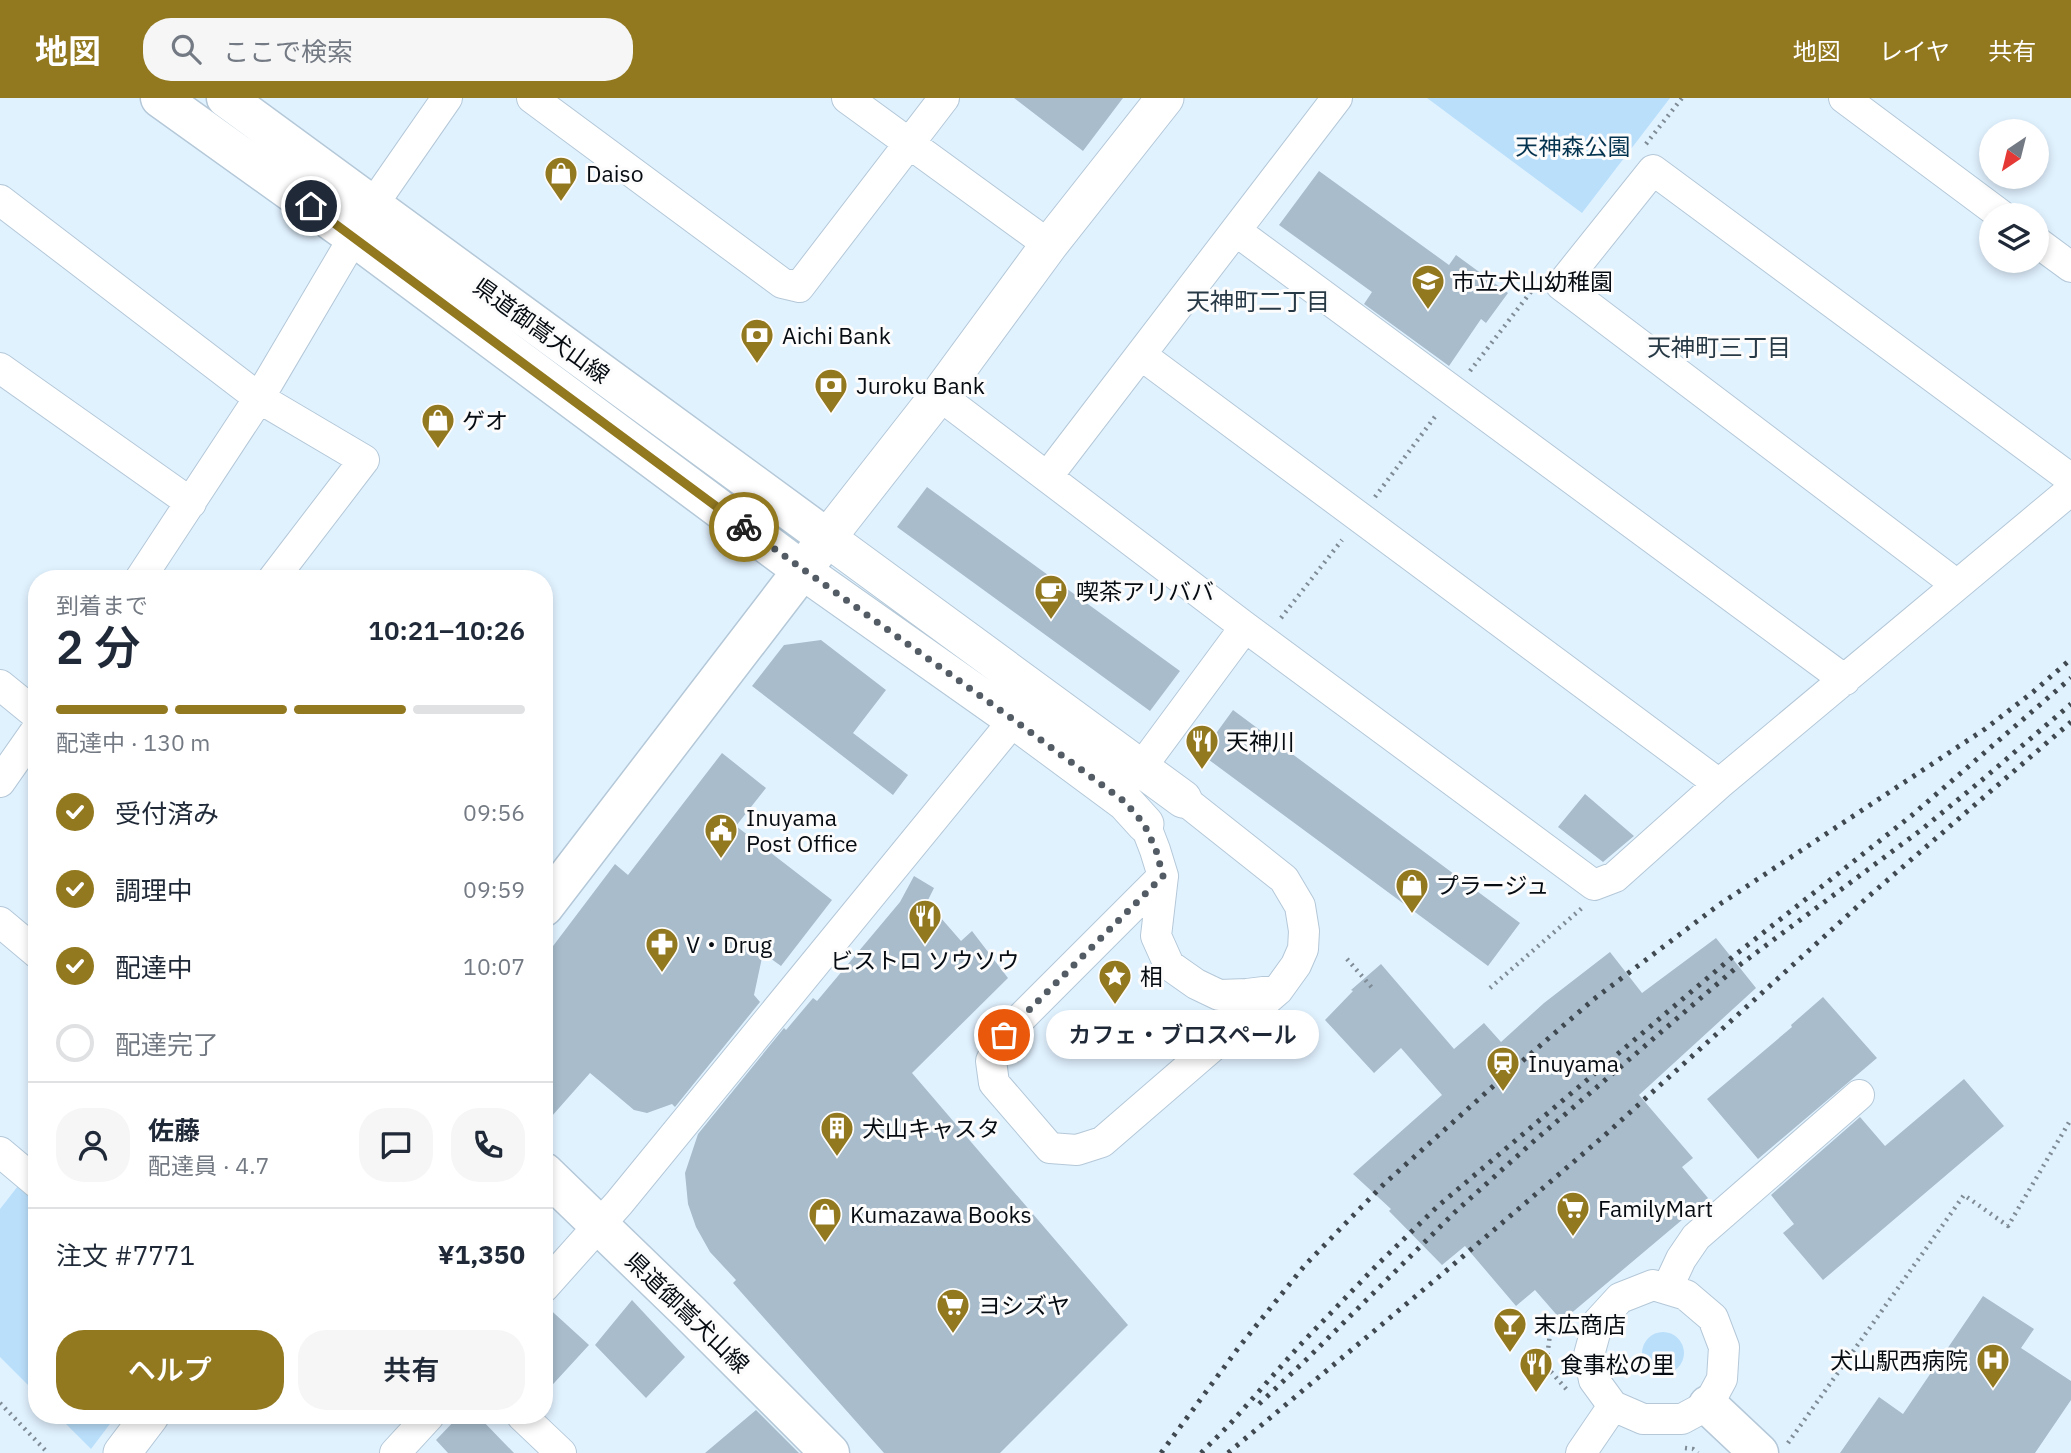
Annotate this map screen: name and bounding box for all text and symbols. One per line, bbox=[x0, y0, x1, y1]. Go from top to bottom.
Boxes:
search box bbox=[143, 18, 633, 81]
text: 地図 bbox=[35, 29, 101, 72]
icon: search bbox=[167, 30, 205, 68]
text: ここで検索 bbox=[223, 34, 353, 68]
text: 地図 bbox=[1793, 35, 1841, 67]
text: レイヤ bbox=[1879, 35, 1950, 67]
text: 共有 bbox=[1988, 35, 2036, 67]
north arrow bbox=[1979, 119, 2049, 189]
map controls bbox=[1979, 119, 2049, 273]
park label: 天神森公園 bbox=[1516, 131, 1631, 161]
shop icon: Daiso bbox=[542, 154, 580, 203]
place label: Daiso bbox=[586, 158, 644, 188]
pin bbox=[281, 176, 341, 236]
icon: home bbox=[292, 187, 330, 225]
button: layers bbox=[1979, 203, 2049, 273]
school or university icon: 市立犬山幼稚園 bbox=[1409, 262, 1447, 311]
place label: 市立犬山幼稚園 bbox=[1452, 266, 1613, 296]
street label: 県道御嵩犬山線 bbox=[468, 271, 616, 389]
district label: 天神町二丁目 bbox=[1186, 285, 1330, 317]
bank icon: Aichi Bank bbox=[738, 316, 776, 365]
place label: Aichi Bank bbox=[782, 320, 891, 350]
district label: 天神町三丁目 bbox=[1647, 331, 1791, 363]
bank icon: Juroku Bank bbox=[812, 366, 850, 415]
place label: Juroku Bank bbox=[856, 370, 985, 400]
shop icon: ゲオ bbox=[419, 401, 457, 450]
place label: ゲオ bbox=[462, 405, 508, 435]
courier bbox=[709, 492, 779, 562]
icon: bike bbox=[725, 508, 763, 546]
cafe icon: 喫茶アリババ bbox=[1032, 572, 1070, 621]
place label: 喫茶アリババ bbox=[1076, 576, 1214, 606]
text: 到着まで bbox=[56, 590, 148, 620]
text: 10:21–10:26 bbox=[368, 613, 525, 647]
text: 2 分 bbox=[56, 617, 140, 677]
restaurant icon: 天神川 bbox=[1183, 722, 1221, 771]
place label: 天神川 bbox=[1226, 726, 1295, 756]
text: 配達中 · 130 m bbox=[56, 727, 210, 757]
icon: check bbox=[56, 793, 94, 831]
text: 受付済み bbox=[115, 796, 219, 830]
text: 09:56 bbox=[463, 797, 525, 827]
place label: Inuyama Post Office bbox=[746, 802, 858, 858]
public building icon: Inuyama Post Office bbox=[702, 811, 740, 860]
shop icon: プラージュ bbox=[1393, 866, 1431, 915]
icon: check bbox=[56, 870, 94, 908]
place label: プラージュ bbox=[1436, 870, 1549, 900]
text: 調理中 bbox=[115, 873, 193, 907]
text: 09:59 bbox=[463, 874, 525, 904]
restaurant icon: ビストロ ソウソウ bbox=[906, 897, 944, 946]
pharmacy icon: V・Drug bbox=[643, 925, 681, 974]
place label: V・Drug bbox=[686, 929, 772, 959]
place label: ビストロ ソウソウ bbox=[830, 945, 1020, 975]
icon: check bbox=[56, 947, 94, 985]
text: 配達中 bbox=[115, 950, 193, 984]
text: 10:07 bbox=[463, 951, 525, 981]
place icon: 相 bbox=[1096, 957, 1134, 1006]
place label: 相 bbox=[1140, 961, 1163, 991]
pin bbox=[974, 1005, 1034, 1065]
callout: カフェ・ブロスペール bbox=[1046, 1010, 1319, 1060]
icon: bag bbox=[985, 1016, 1023, 1054]
text: カフェ・ブロスペール bbox=[1068, 1019, 1297, 1049]
text: 配達完了 bbox=[115, 1027, 219, 1061]
station icon: Inuyama bbox=[1484, 1044, 1522, 1093]
place label: Inuyama bbox=[1528, 1048, 1619, 1078]
button: person bbox=[56, 1108, 130, 1182]
button: chat bbox=[359, 1108, 433, 1182]
button: phone bbox=[451, 1108, 525, 1182]
building icon: 犬山キャスタ bbox=[818, 1109, 856, 1158]
text: 佐藤 bbox=[148, 1113, 200, 1147]
place label: 犬山キャスタ bbox=[862, 1113, 1000, 1143]
text: 配達員 · 4.7 bbox=[148, 1150, 269, 1180]
supermarket icon: FamilyMart bbox=[1554, 1189, 1592, 1238]
place label: FamilyMart bbox=[1598, 1193, 1713, 1223]
shop icon: Kumazawa Books bbox=[806, 1195, 844, 1244]
place label: Kumazawa Books bbox=[850, 1199, 1032, 1229]
text: ¥1,350 bbox=[438, 1237, 525, 1271]
text: 注文 #7771 bbox=[56, 1238, 195, 1272]
street label: 県道御嵩犬山線 bbox=[620, 1245, 756, 1379]
supermarket icon: ヨシズヤ bbox=[934, 1286, 972, 1335]
place label: ヨシズヤ bbox=[978, 1290, 1070, 1320]
bar icon: 末広商店 bbox=[1491, 1305, 1529, 1354]
place label: 末広商店 bbox=[1534, 1309, 1626, 1339]
button: ヘルプ bbox=[56, 1330, 284, 1410]
button: 共有 bbox=[298, 1330, 525, 1410]
hospital icon: 犬山駅西病院 bbox=[1974, 1341, 2012, 1390]
restaurant icon: 食事松の里 bbox=[1517, 1345, 1555, 1394]
place label: 犬山駅西病院 bbox=[1830, 1345, 1968, 1375]
place label: 食事松の里 bbox=[1560, 1349, 1675, 1379]

